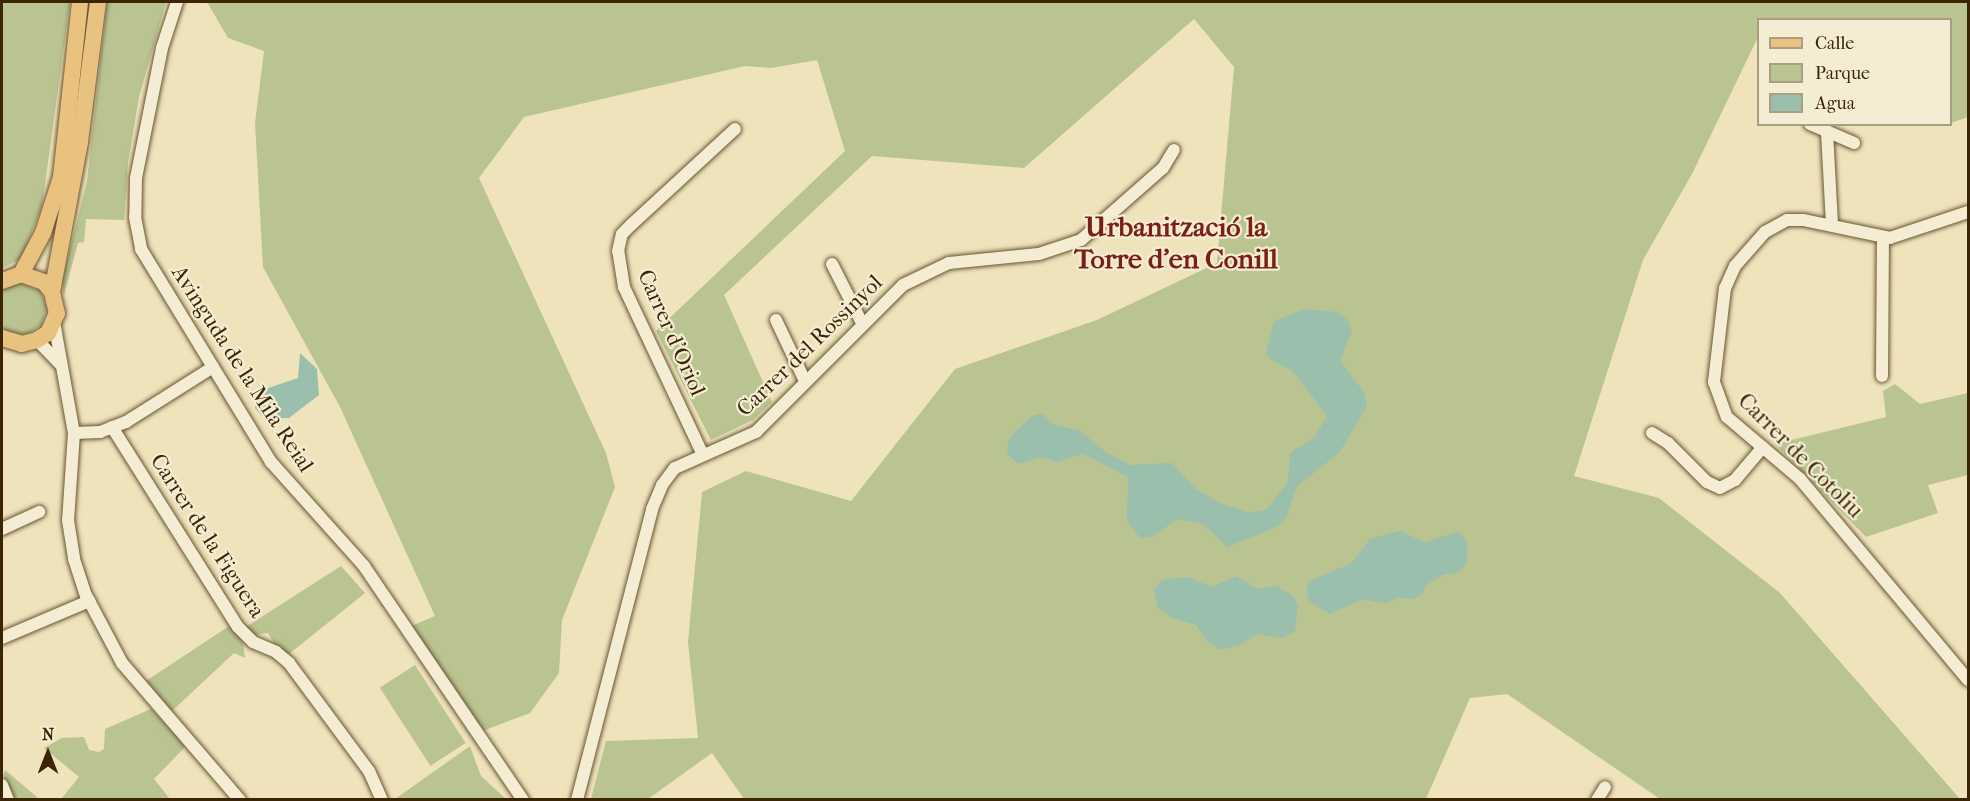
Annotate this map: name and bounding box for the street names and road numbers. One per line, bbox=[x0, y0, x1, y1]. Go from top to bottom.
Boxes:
street label: Avinguda de la Mila Reial bbox=[165, 261, 319, 477]
street label: Carrer d'Oriol bbox=[631, 266, 711, 400]
street label: Carrer del Rossinyol bbox=[732, 270, 888, 422]
street label: Carrer de Cotoliu bbox=[1732, 388, 1868, 524]
street label: Carrer de la Figuera bbox=[144, 449, 270, 623]

